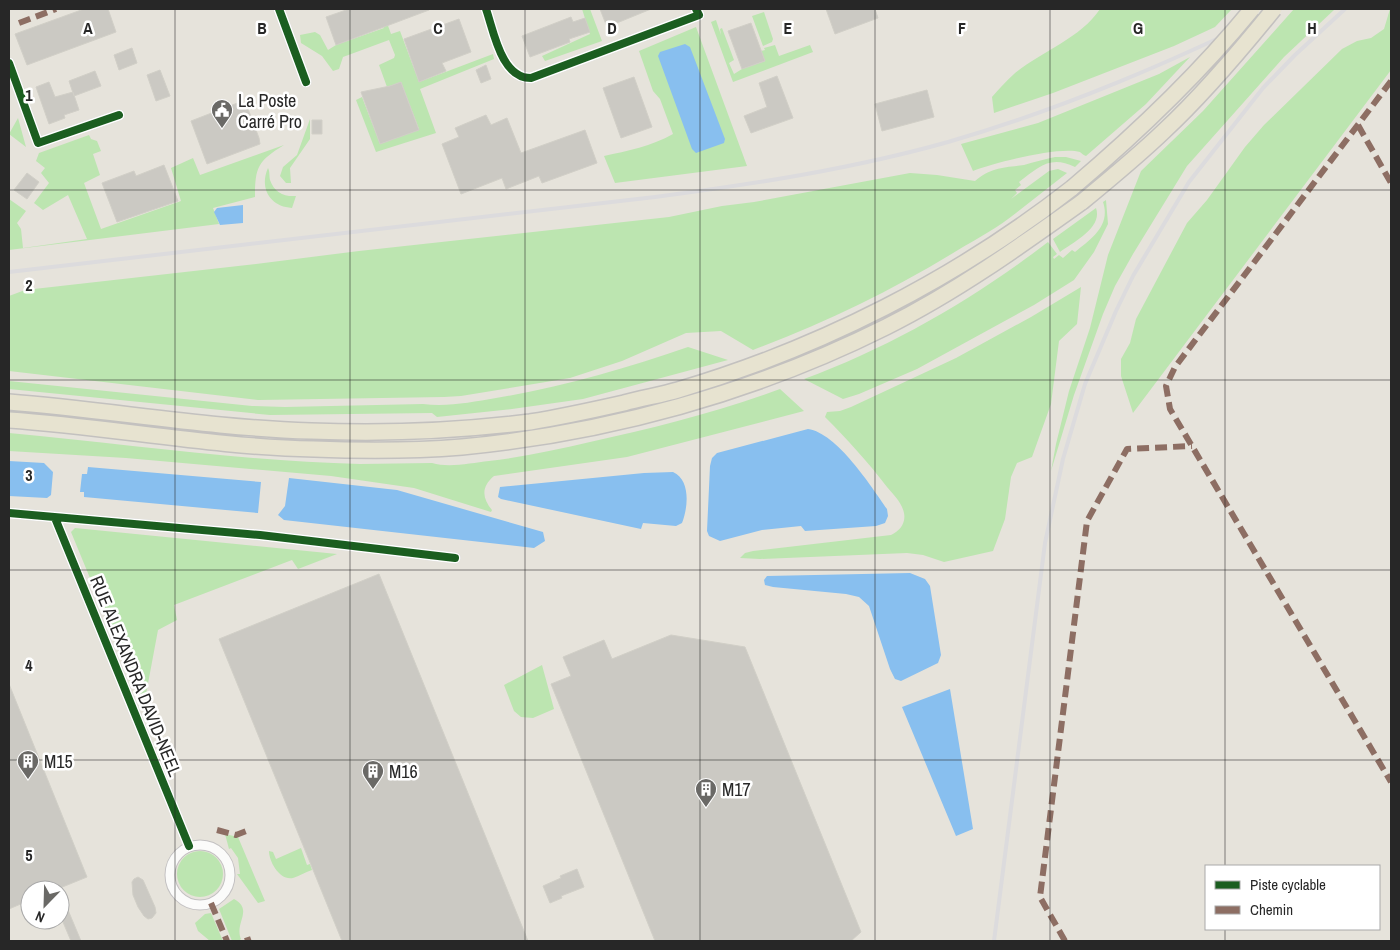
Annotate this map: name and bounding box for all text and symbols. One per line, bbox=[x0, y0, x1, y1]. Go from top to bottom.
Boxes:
text: A bbox=[83, 17, 93, 39]
text: B bbox=[257, 17, 267, 39]
text: C bbox=[433, 17, 443, 39]
text: D bbox=[607, 17, 617, 39]
text: E bbox=[784, 17, 793, 39]
text: F bbox=[958, 17, 966, 39]
text: G bbox=[1133, 17, 1143, 39]
text: H bbox=[1307, 17, 1317, 39]
text: 1 bbox=[25, 84, 33, 106]
place label: La Poste Carré Pro bbox=[238, 88, 302, 134]
public building icon: La Poste Carré Pro bbox=[210, 98, 234, 129]
text: 2 bbox=[25, 274, 33, 296]
text: 3 bbox=[25, 464, 33, 486]
street label: RUE ALEXANDRA DAVID-NEEL bbox=[84, 572, 188, 780]
text: 4 bbox=[25, 654, 33, 676]
building icon: M15 bbox=[16, 749, 40, 780]
place label: M15 bbox=[44, 749, 73, 774]
building icon: M16 bbox=[361, 759, 385, 790]
place label: M16 bbox=[389, 759, 418, 784]
building icon: M17 bbox=[694, 777, 718, 808]
place label: M17 bbox=[722, 777, 751, 802]
text: 5 bbox=[25, 844, 33, 866]
legend bbox=[1205, 865, 1380, 930]
text: Piste cyclable bbox=[1250, 874, 1326, 895]
north arrow bbox=[20, 880, 70, 930]
text: Chemin bbox=[1250, 899, 1293, 920]
text: N bbox=[33, 907, 47, 927]

